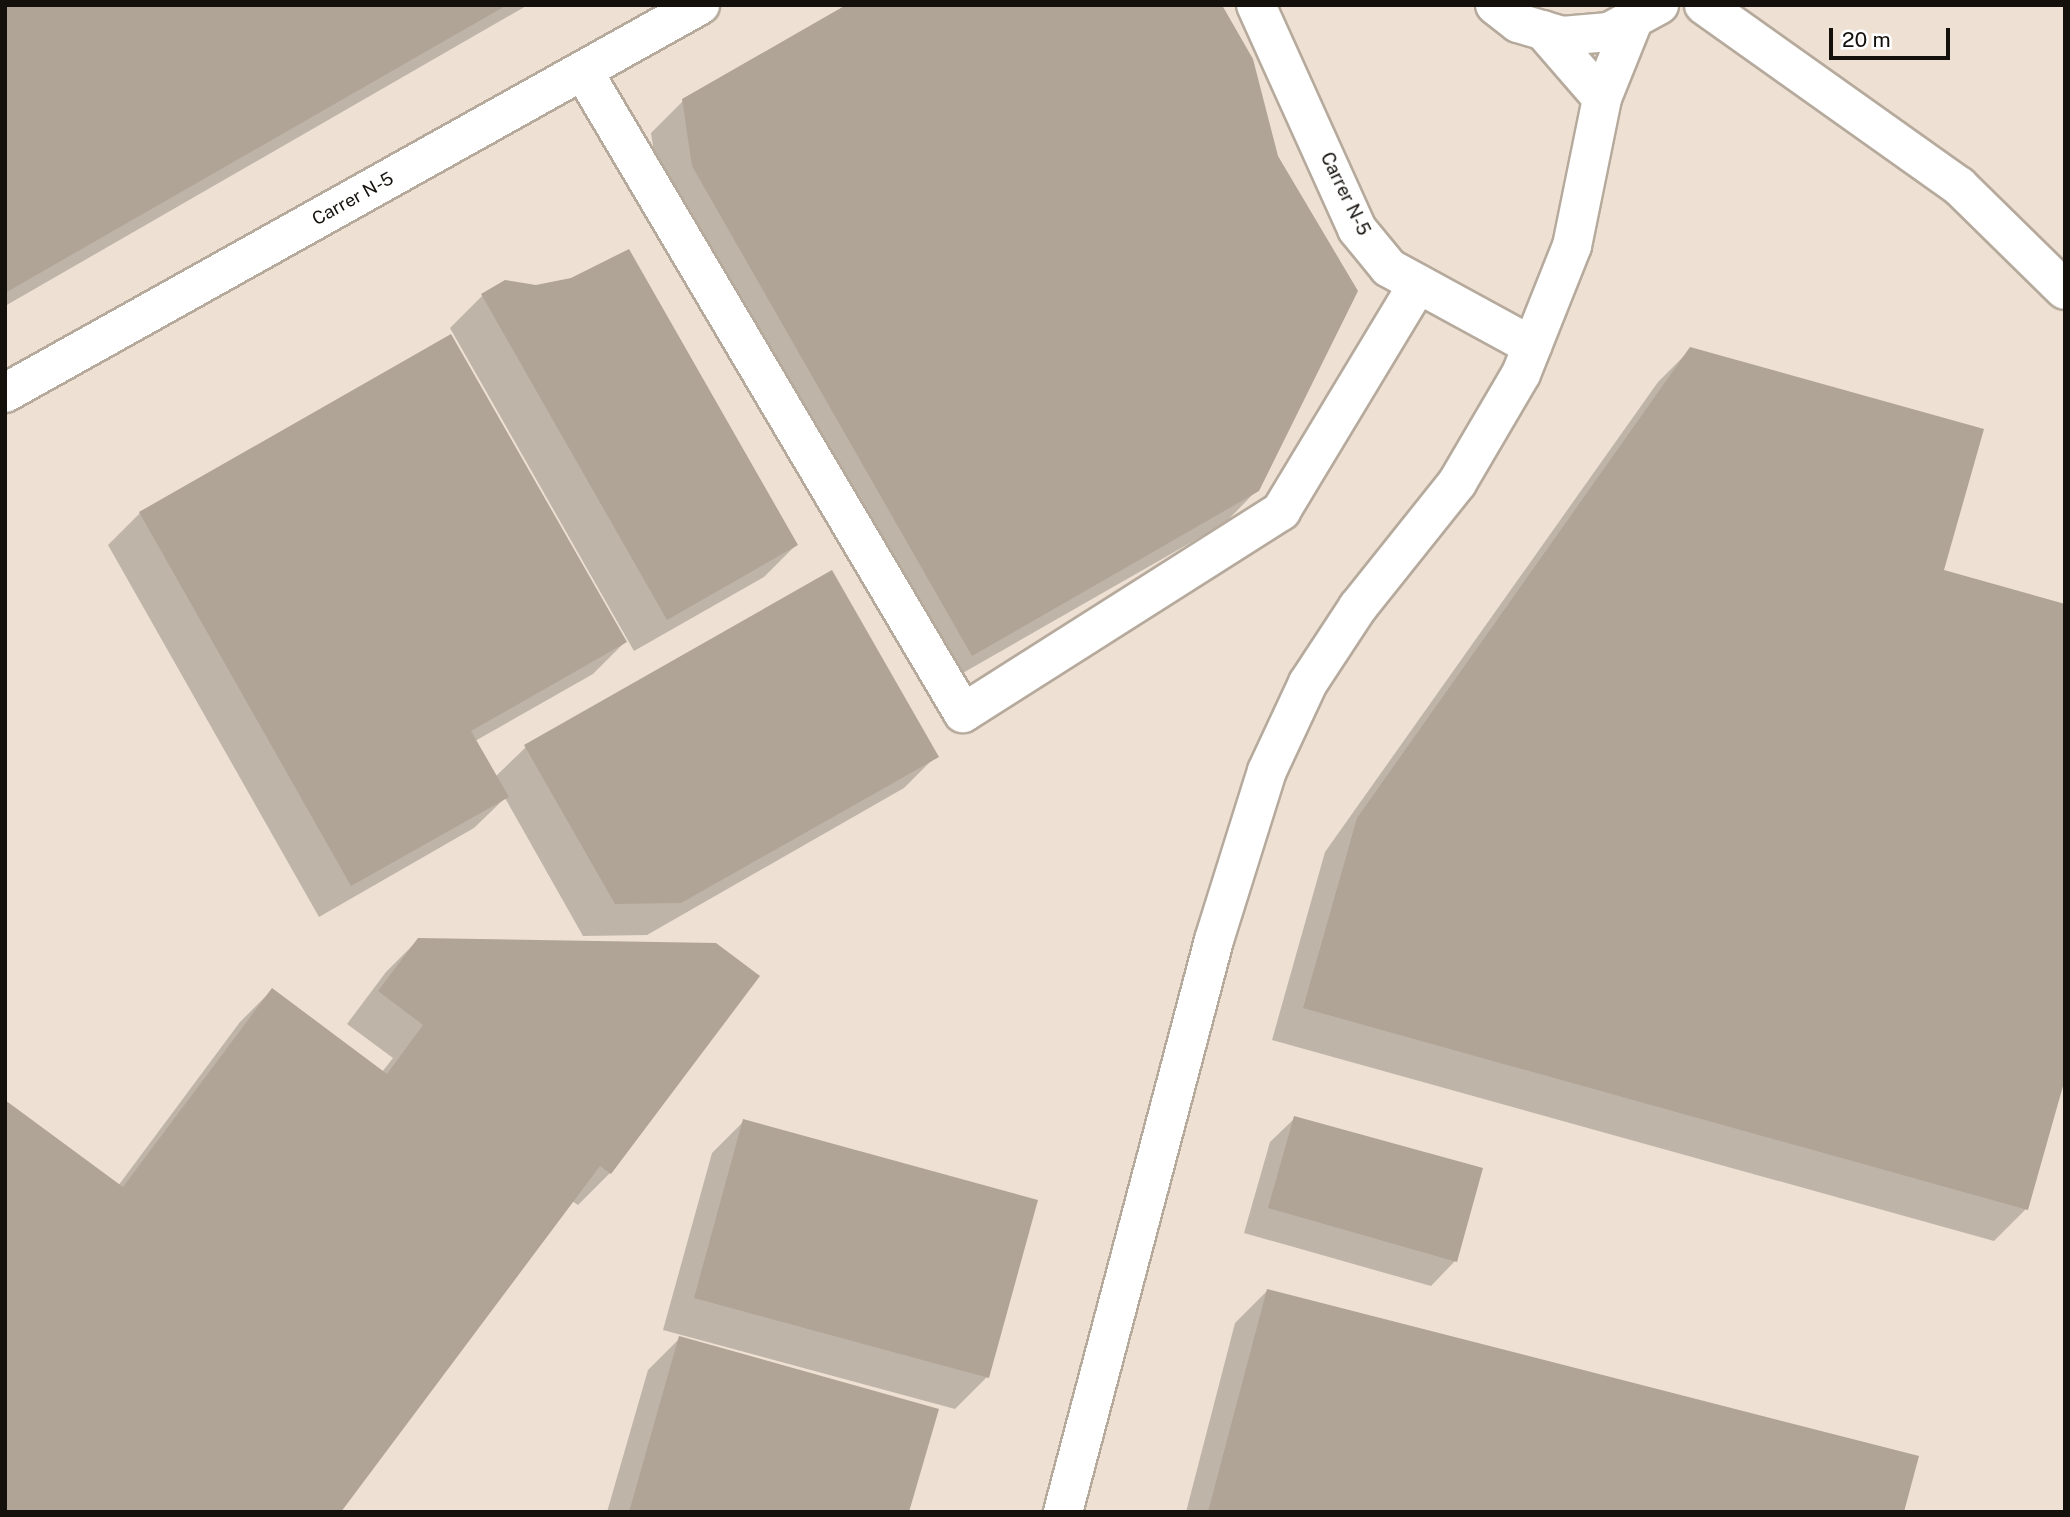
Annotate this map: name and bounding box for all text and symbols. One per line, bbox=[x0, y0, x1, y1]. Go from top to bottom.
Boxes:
scale bar bbox=[1832, 14, 1953, 58]
text: 20 m bbox=[1842, 27, 1891, 52]
street label: Carrer N-5 bbox=[1316, 149, 1374, 239]
street label: Carrer N-5 bbox=[309, 168, 397, 230]

